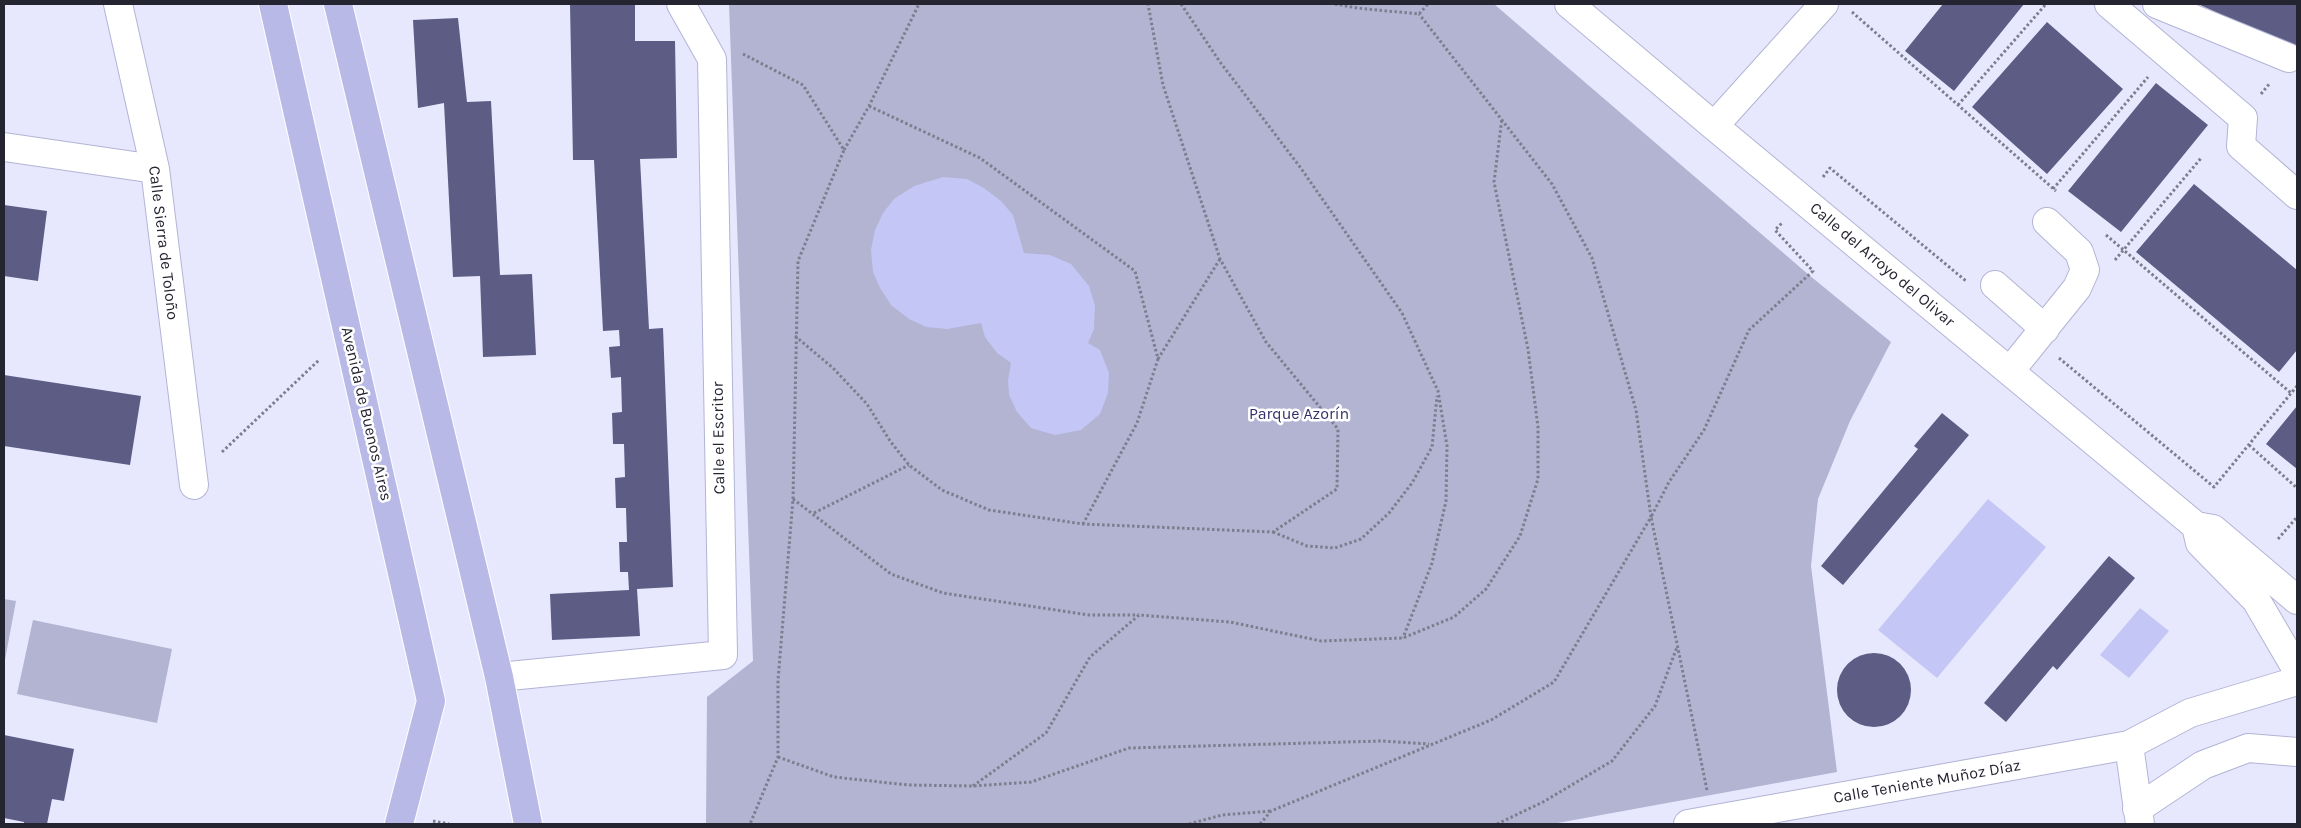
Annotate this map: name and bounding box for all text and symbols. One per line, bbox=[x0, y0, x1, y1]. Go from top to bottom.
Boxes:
street label: Calle Sierra de Toloño bbox=[144, 165, 182, 321]
street label: Calle del Arroyo del Olivar bbox=[1806, 199, 1958, 331]
street label: Avenida de Buenos Aires bbox=[337, 325, 395, 503]
street label: Calle el Escritor bbox=[708, 381, 730, 495]
park label: Parque Azorín bbox=[1249, 404, 1349, 424]
street label: Calle Teniente Muñoz Díaz bbox=[1832, 756, 2022, 808]

